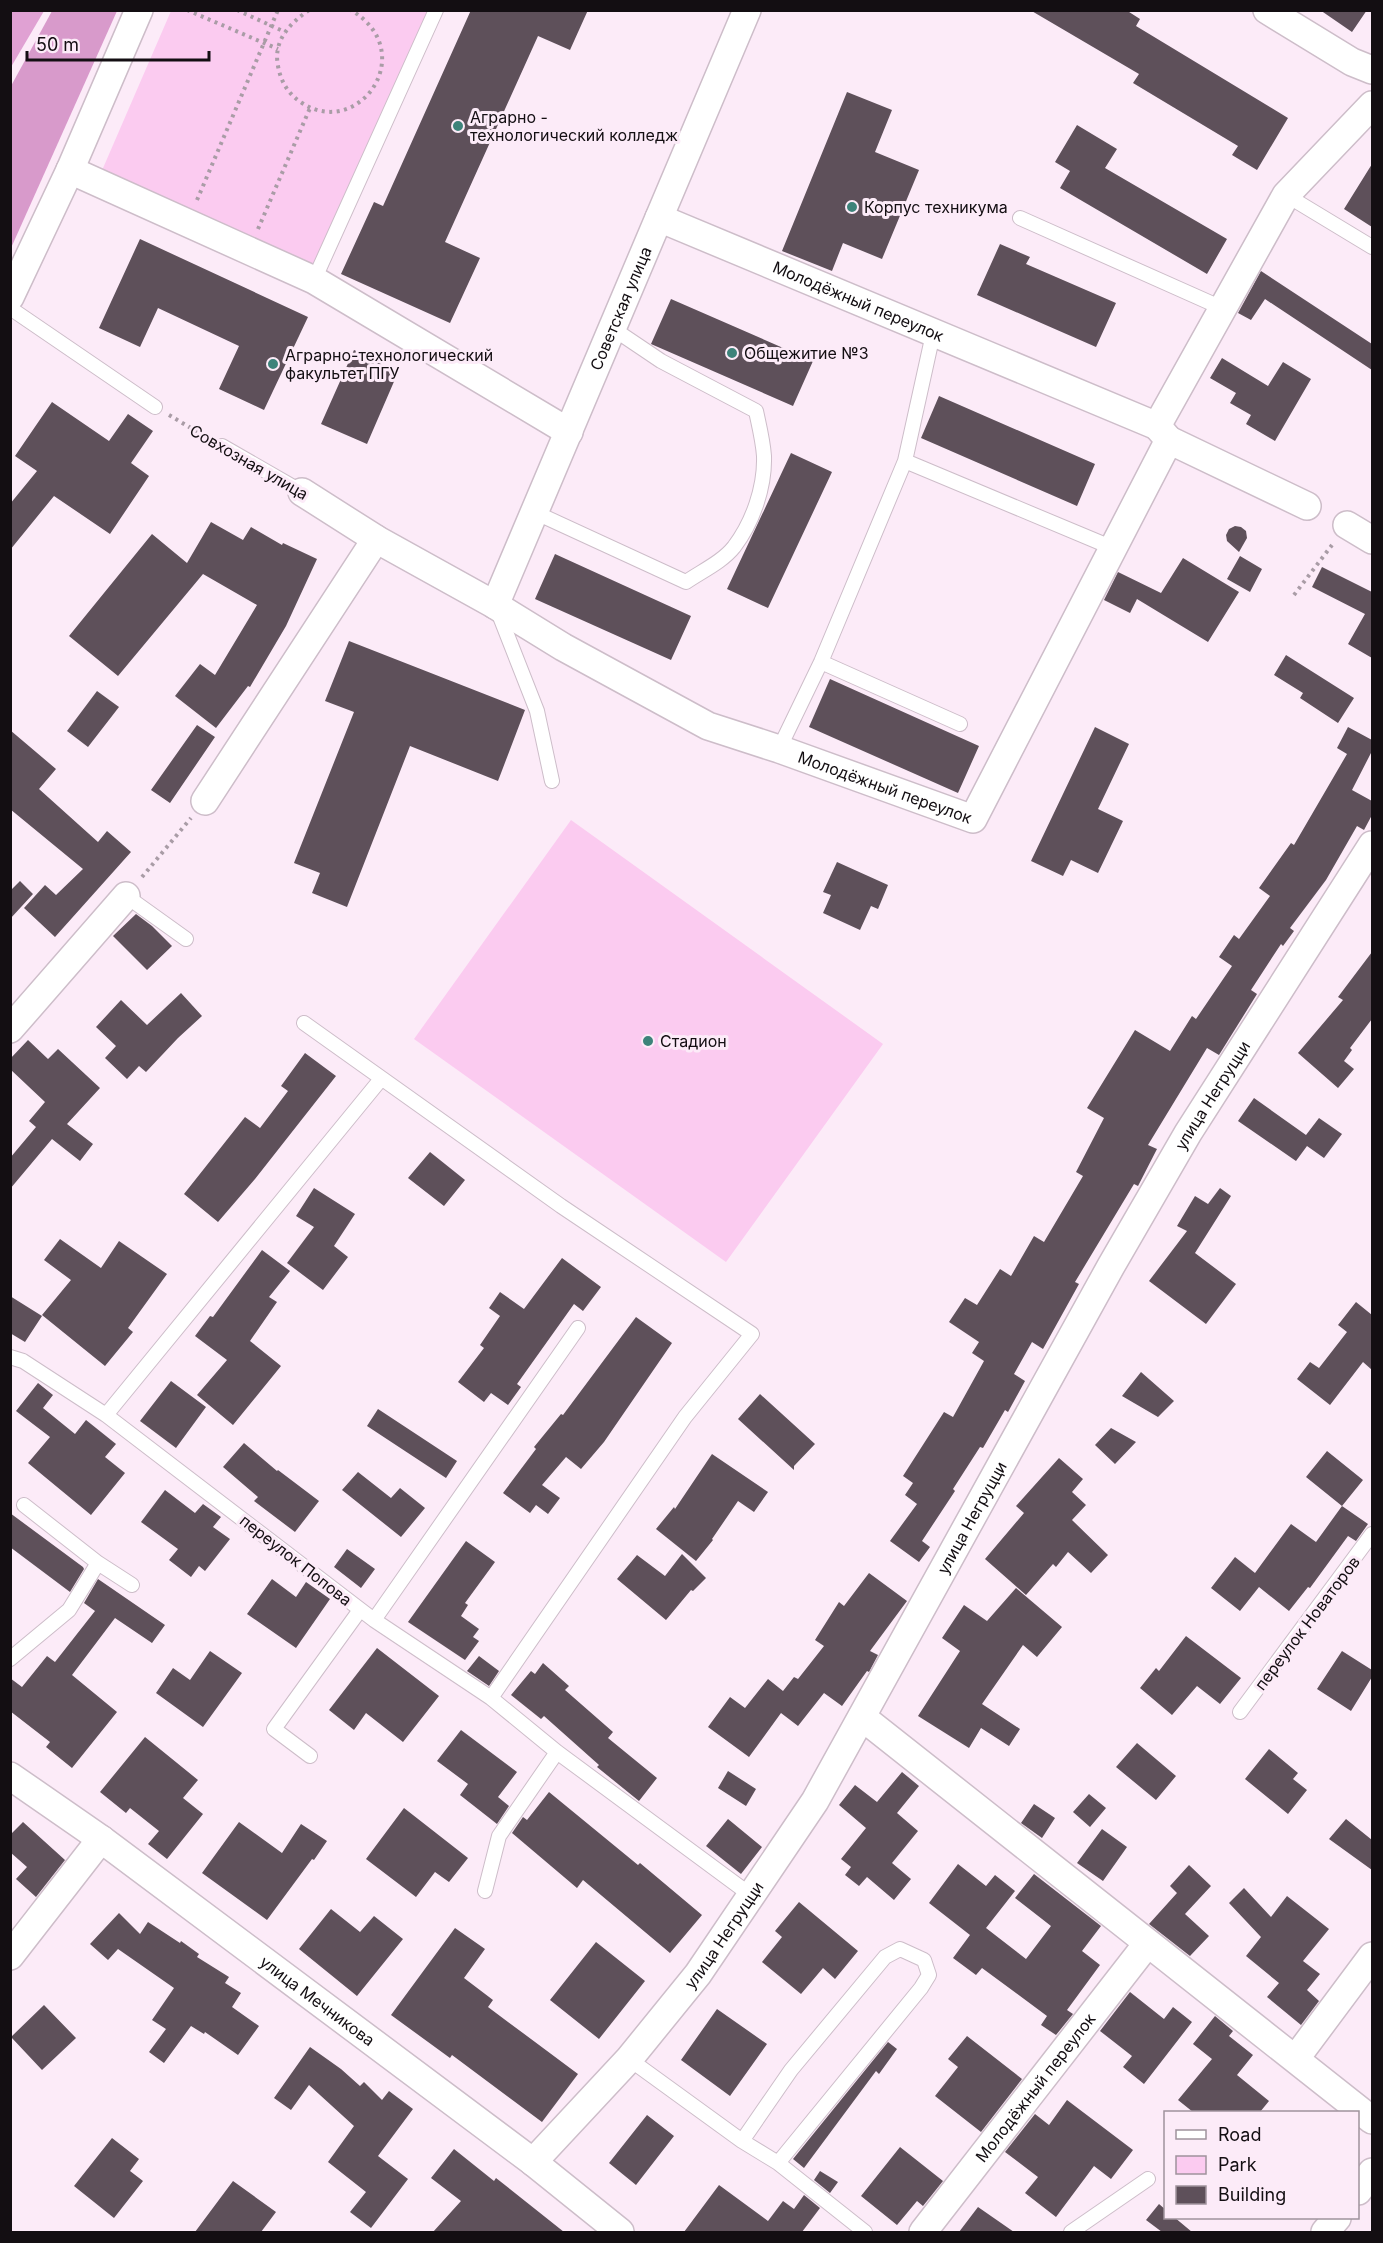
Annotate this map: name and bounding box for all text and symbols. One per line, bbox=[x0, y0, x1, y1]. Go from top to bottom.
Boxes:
scale bar bbox=[27, 24, 208, 62]
text: 50 m bbox=[36, 34, 79, 55]
place label: Аграрно - технологический колледж bbox=[470, 107, 678, 145]
marker: Аграрно - технологический колледж bbox=[451, 119, 465, 133]
place label: Корпус техникума bbox=[864, 197, 1008, 217]
marker: Корпус техникума bbox=[845, 200, 859, 214]
street label: Советская улица bbox=[586, 244, 656, 373]
street label: Молодёжный переулок bbox=[770, 257, 947, 346]
place label: Общежитие №3 bbox=[744, 343, 869, 363]
place label: Аграрно-технологический факультет ПГУ bbox=[285, 345, 493, 383]
marker: Общежитие №3 bbox=[725, 346, 739, 360]
marker: Аграрно-технологический факультет ПГУ bbox=[266, 357, 280, 371]
street label: Совхозная улица bbox=[186, 420, 312, 504]
street label: Молодёжный переулок bbox=[795, 747, 975, 828]
place label: Стадион bbox=[660, 1031, 727, 1051]
marker: Стадион bbox=[641, 1034, 655, 1048]
street label: улица Негруцци bbox=[1170, 1037, 1254, 1154]
street label: улица Негруцци bbox=[933, 1458, 1011, 1577]
street label: переулок Попова bbox=[236, 1510, 356, 1610]
street label: переулок Новаторов bbox=[1250, 1552, 1364, 1694]
street label: улица Негруцци bbox=[680, 1878, 768, 1993]
street label: улица Мечникова bbox=[256, 1952, 379, 2050]
street label: Молодёжный переулок bbox=[971, 2009, 1100, 2166]
legend bbox=[1164, 2111, 1359, 2219]
text: Road bbox=[1218, 2124, 1261, 2145]
text: Park bbox=[1218, 2154, 1257, 2175]
text: Building bbox=[1218, 2184, 1286, 2205]

